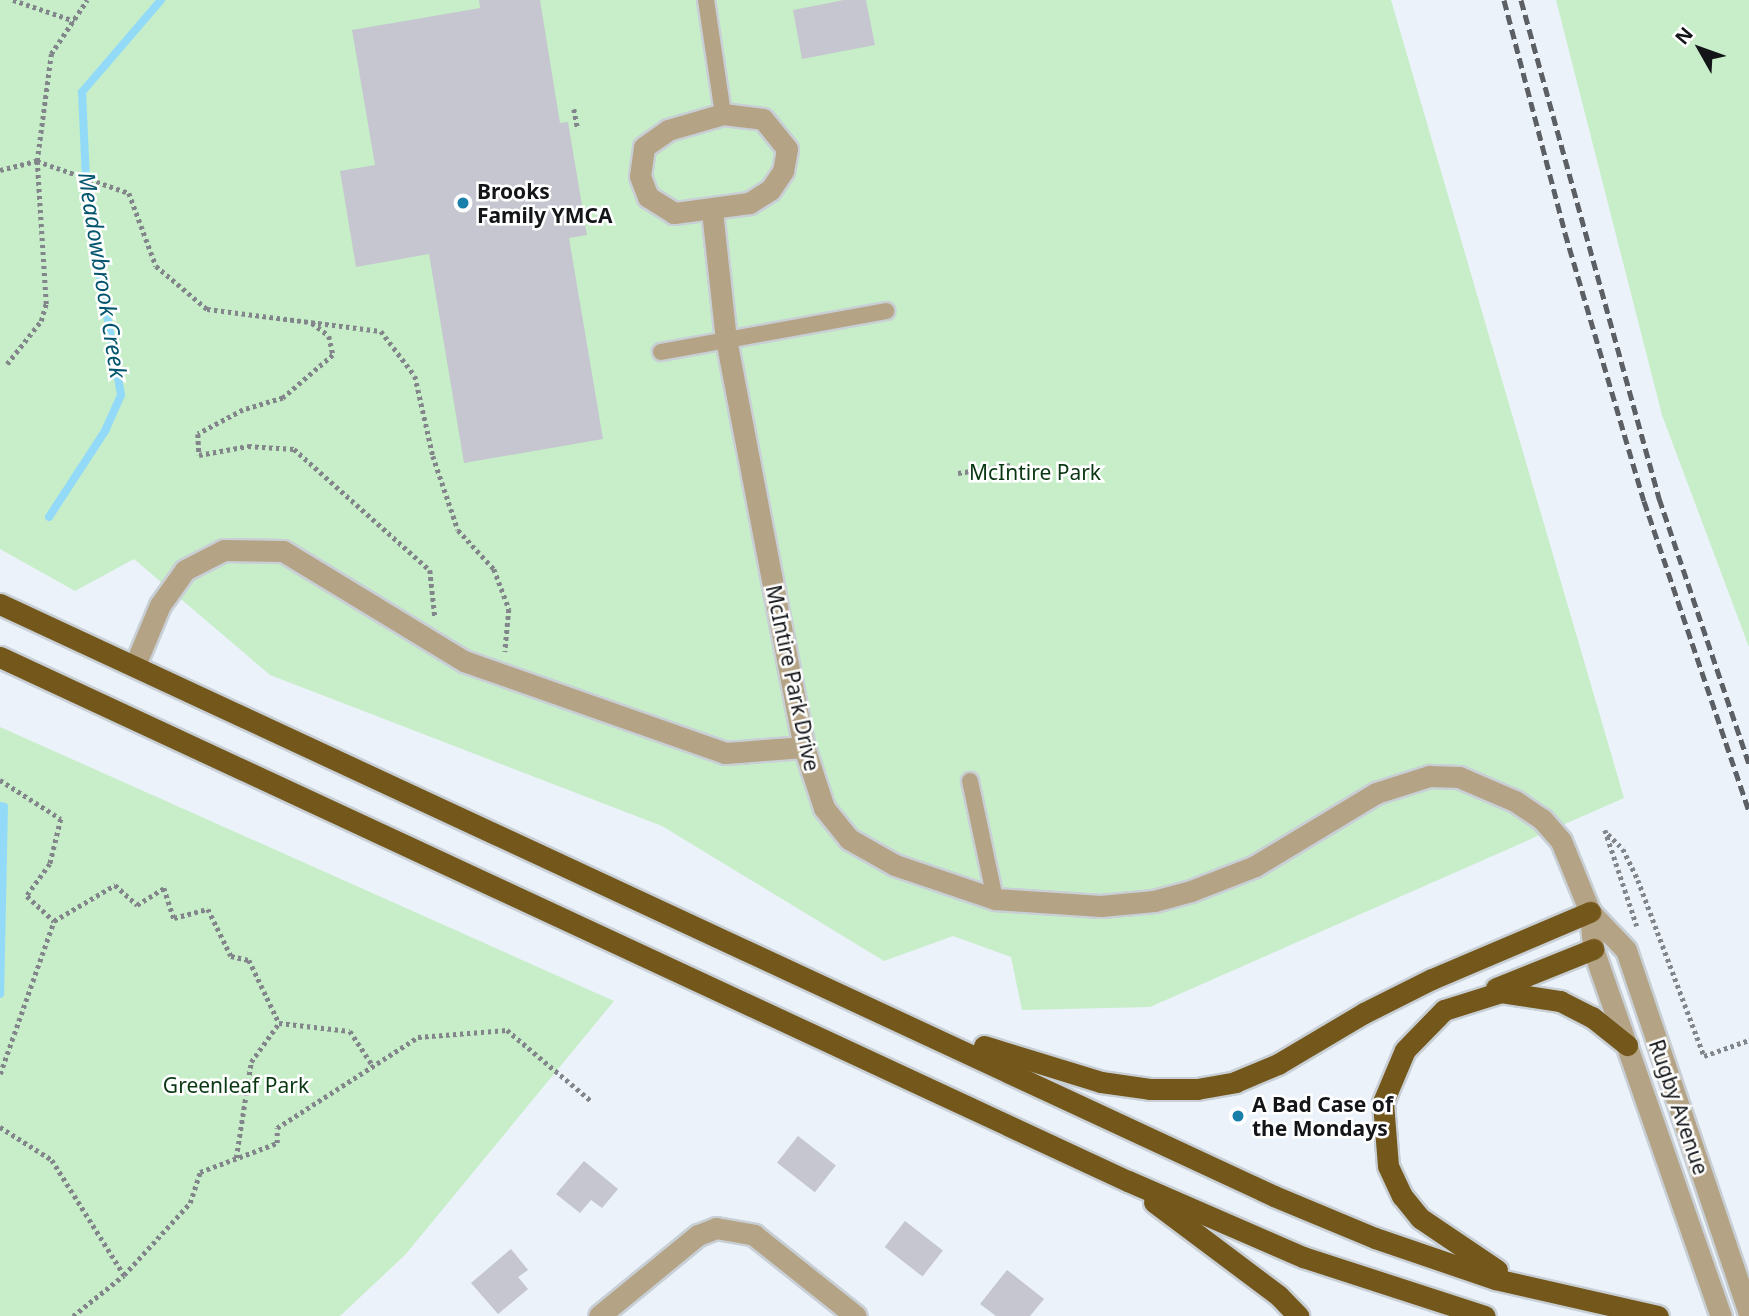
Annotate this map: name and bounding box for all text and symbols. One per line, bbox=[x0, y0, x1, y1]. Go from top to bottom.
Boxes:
north arrow bbox=[1665, 14, 1735, 84]
text: N bbox=[1669, 21, 1699, 50]
water label: Meadowbrook Creek bbox=[73, 170, 133, 380]
place label: Brooks Family YMCA bbox=[477, 178, 613, 228]
marker: Brooks Family YMCA bbox=[455, 195, 471, 211]
park label: McIntire Park bbox=[969, 459, 1101, 485]
street label: McIntire Park Drive bbox=[761, 583, 825, 773]
street label: Rugby Avenue bbox=[1644, 1036, 1714, 1178]
park label: Greenleaf Park bbox=[163, 1072, 309, 1098]
place label: A Bad Case of the Mondays bbox=[1252, 1091, 1393, 1141]
marker: A Bad Case of the Mondays bbox=[1230, 1108, 1246, 1124]

